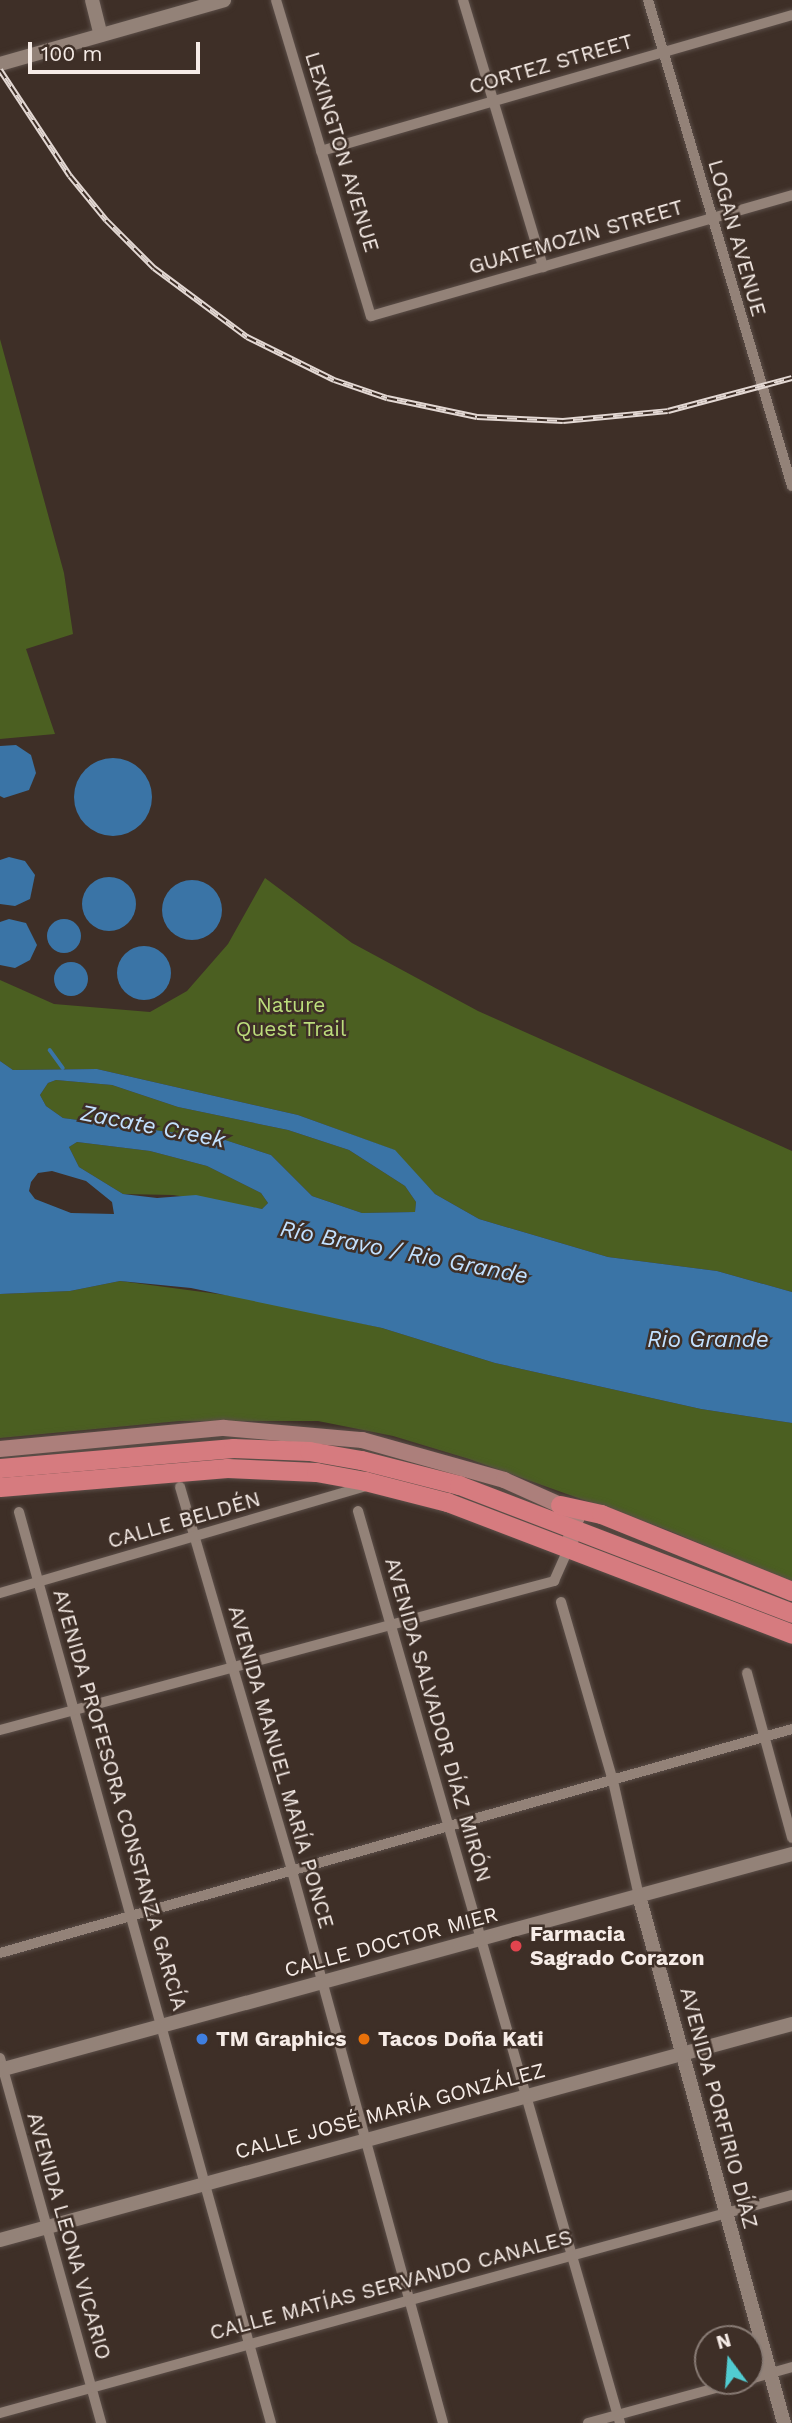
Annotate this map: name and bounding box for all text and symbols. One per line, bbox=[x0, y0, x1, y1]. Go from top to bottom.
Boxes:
scale bar bbox=[32, 28, 203, 72]
street label: CORTEZ STREET bbox=[466, 29, 636, 99]
text: 100 m bbox=[41, 41, 103, 66]
street label: LEXINGTON AVENUE bbox=[299, 48, 385, 256]
street label: LOGAN AVENUE bbox=[702, 156, 772, 320]
street label: GUATEMOZIN STREET bbox=[466, 194, 686, 280]
park label: Nature Quest Trail bbox=[235, 992, 347, 1042]
water label: Zacate Creek bbox=[78, 1099, 228, 1155]
water label: Río Bravo / Rio Grande bbox=[278, 1215, 530, 1291]
water label: Rio Grande bbox=[647, 1326, 769, 1354]
street label: CALLE BELDÉN bbox=[105, 1486, 263, 1554]
street label: AVENIDA SALVADOR DÍAZ MIRÓN bbox=[379, 1554, 497, 1886]
street label: AVENIDA PROFESORA CONSTANZA GARCÍA bbox=[47, 1585, 193, 2015]
street label: AVENIDA MANUEL MARÍA PONCE bbox=[222, 1602, 340, 1932]
street label: CALLE DOCTOR MIER bbox=[282, 1901, 500, 1983]
place label: Farmacia Sagrado Corazon bbox=[530, 1921, 705, 1971]
marker: Farmacia Sagrado Corazon bbox=[508, 1938, 524, 1954]
street label: AVENIDA PORFIRIO DÍAZ bbox=[674, 1984, 764, 2232]
place label: TM Graphics bbox=[216, 2026, 346, 2052]
place label: Tacos Doña Kati bbox=[378, 2026, 544, 2052]
marker: TM Graphics bbox=[194, 2031, 210, 2047]
marker: Tacos Doña Kati bbox=[356, 2031, 372, 2047]
street label: CALLE JOSÉ MARÍA GONZÁLEZ bbox=[232, 2057, 548, 2165]
street label: AVENIDA LEONA VICARIO bbox=[21, 2108, 117, 2364]
street label: CALLE MATÍAS SERVANDO CANALES bbox=[207, 2224, 575, 2346]
north arrow bbox=[694, 2325, 764, 2395]
text: N bbox=[714, 2328, 734, 2354]

